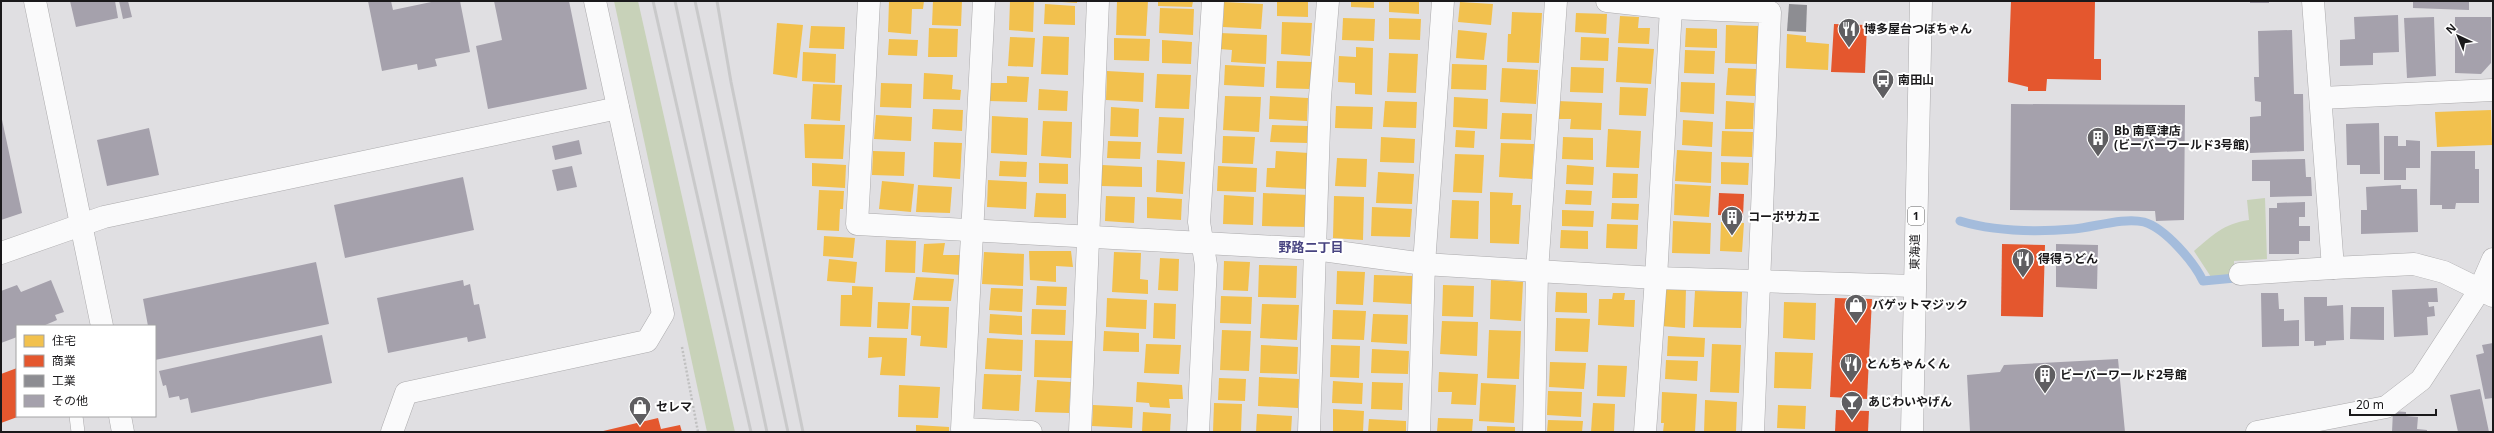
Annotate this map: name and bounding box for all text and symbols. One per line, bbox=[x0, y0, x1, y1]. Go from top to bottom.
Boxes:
restaurant icon: 博多屋台つぼちゃん bbox=[1836, 16, 1862, 49]
north arrow bbox=[2438, 16, 2478, 56]
place label: 博多屋台つぼちゃん bbox=[1864, 20, 1972, 37]
text: N bbox=[2442, 20, 2459, 37]
bus stop icon: 南田山 bbox=[1870, 67, 1896, 100]
place label: 南田山 bbox=[1898, 71, 1934, 88]
place label: Bb 南草津店 (ビーバーワールド3号館) bbox=[2114, 122, 2249, 153]
building icon: Bb 南草津店 (ビーバーワールド3号館) bbox=[2085, 125, 2111, 158]
building icon: コーポサカエ bbox=[1719, 204, 1745, 237]
road number: 1 bbox=[1908, 207, 1924, 225]
place label: コーポサカエ bbox=[1748, 208, 1820, 225]
street label: 東海道 bbox=[1906, 234, 1923, 270]
district label: 野路二丁目 bbox=[1278, 238, 1344, 256]
restaurant icon: 得得うどん bbox=[2010, 246, 2036, 279]
place label: 得得うどん bbox=[2038, 250, 2098, 267]
shop icon: バゲットマジック bbox=[1843, 292, 1869, 325]
place label: バゲットマジック bbox=[1872, 296, 1968, 313]
legend bbox=[16, 325, 156, 417]
text: 住宅 bbox=[52, 332, 76, 349]
restaurant icon: とんちゃんくん bbox=[1838, 351, 1864, 384]
text: 商業 bbox=[52, 352, 76, 369]
place label: とんちゃんくん bbox=[1866, 355, 1950, 372]
building icon: ビーバーワールド2号館 bbox=[2032, 362, 2058, 395]
place label: ビーバーワールド2号館 bbox=[2060, 366, 2187, 383]
text: 工業 bbox=[52, 372, 76, 389]
bar icon: あじわいやげん bbox=[1839, 389, 1865, 422]
scale bar bbox=[2350, 391, 2436, 417]
text: その他 bbox=[52, 392, 88, 409]
place label: あじわいやげん bbox=[1868, 393, 1952, 410]
shop icon: セレマ bbox=[627, 394, 653, 427]
text: 20 m bbox=[2356, 396, 2384, 413]
place label: セレマ bbox=[656, 398, 692, 415]

